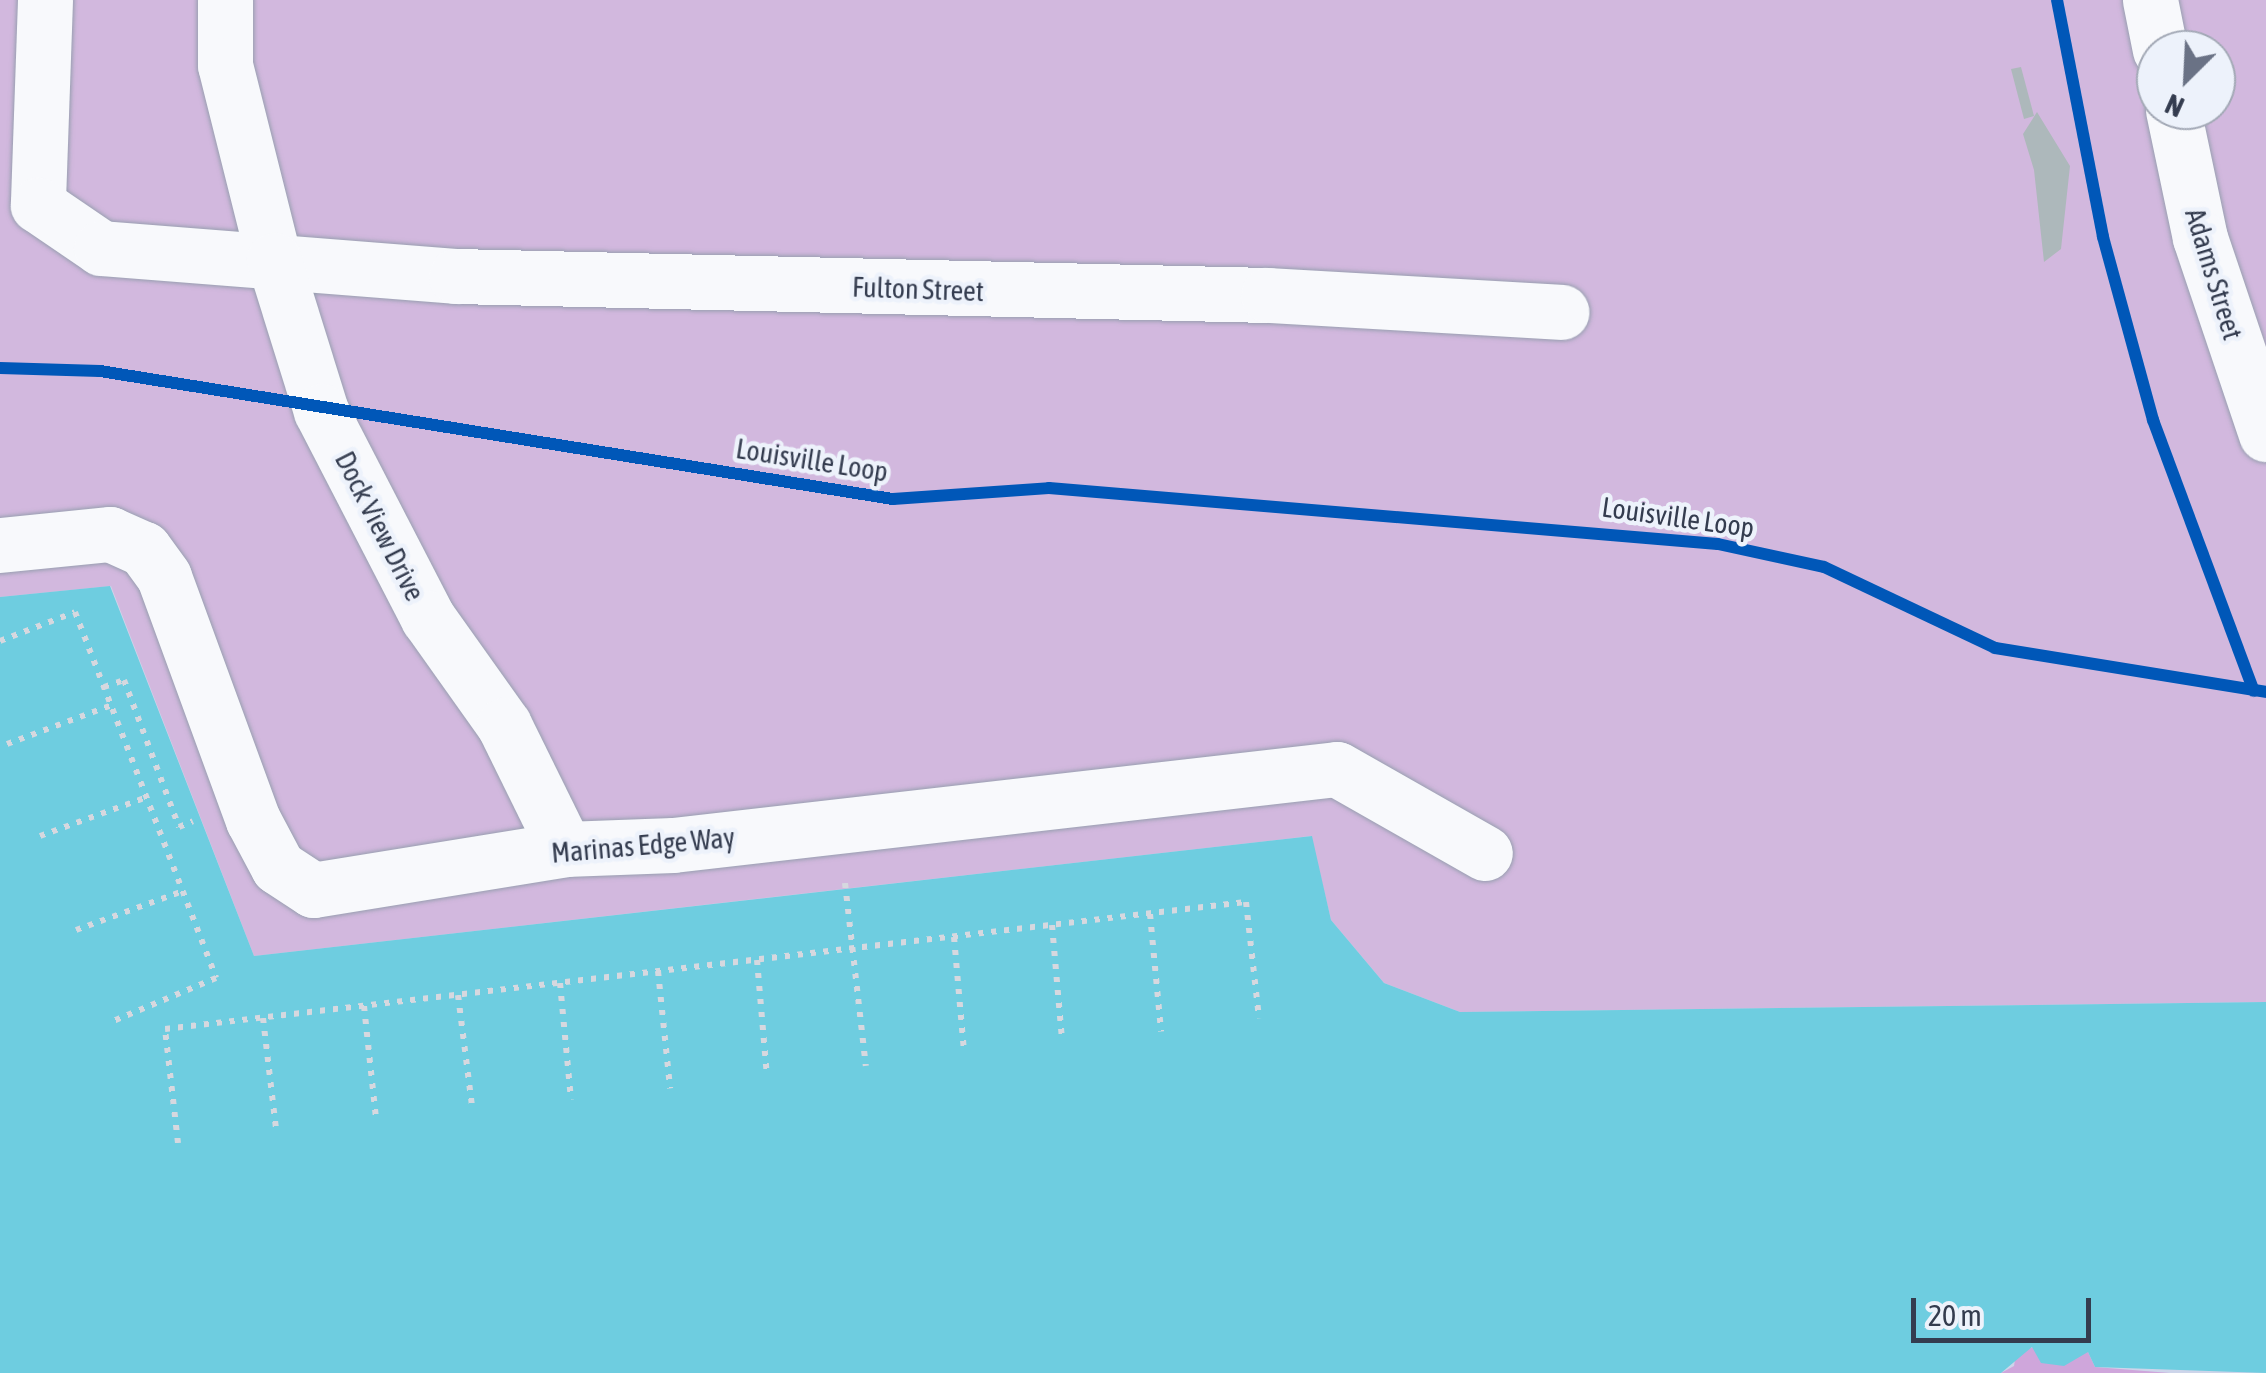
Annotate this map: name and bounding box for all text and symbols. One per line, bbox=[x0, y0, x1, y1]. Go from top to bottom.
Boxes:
north arrow bbox=[2136, 30, 2236, 130]
text: N bbox=[2161, 88, 2189, 124]
street label: Adams Street bbox=[2178, 204, 2250, 344]
street label: Fulton Street bbox=[852, 270, 984, 308]
street label: Louisville Loop bbox=[734, 431, 890, 489]
street label: Dock View Drive bbox=[328, 446, 432, 606]
street label: Louisville Loop bbox=[1600, 490, 1756, 544]
street label: Marinas Edge Way bbox=[550, 820, 736, 870]
scale bar bbox=[1916, 1278, 2096, 1340]
text: 20 m bbox=[1928, 1298, 1982, 1332]

